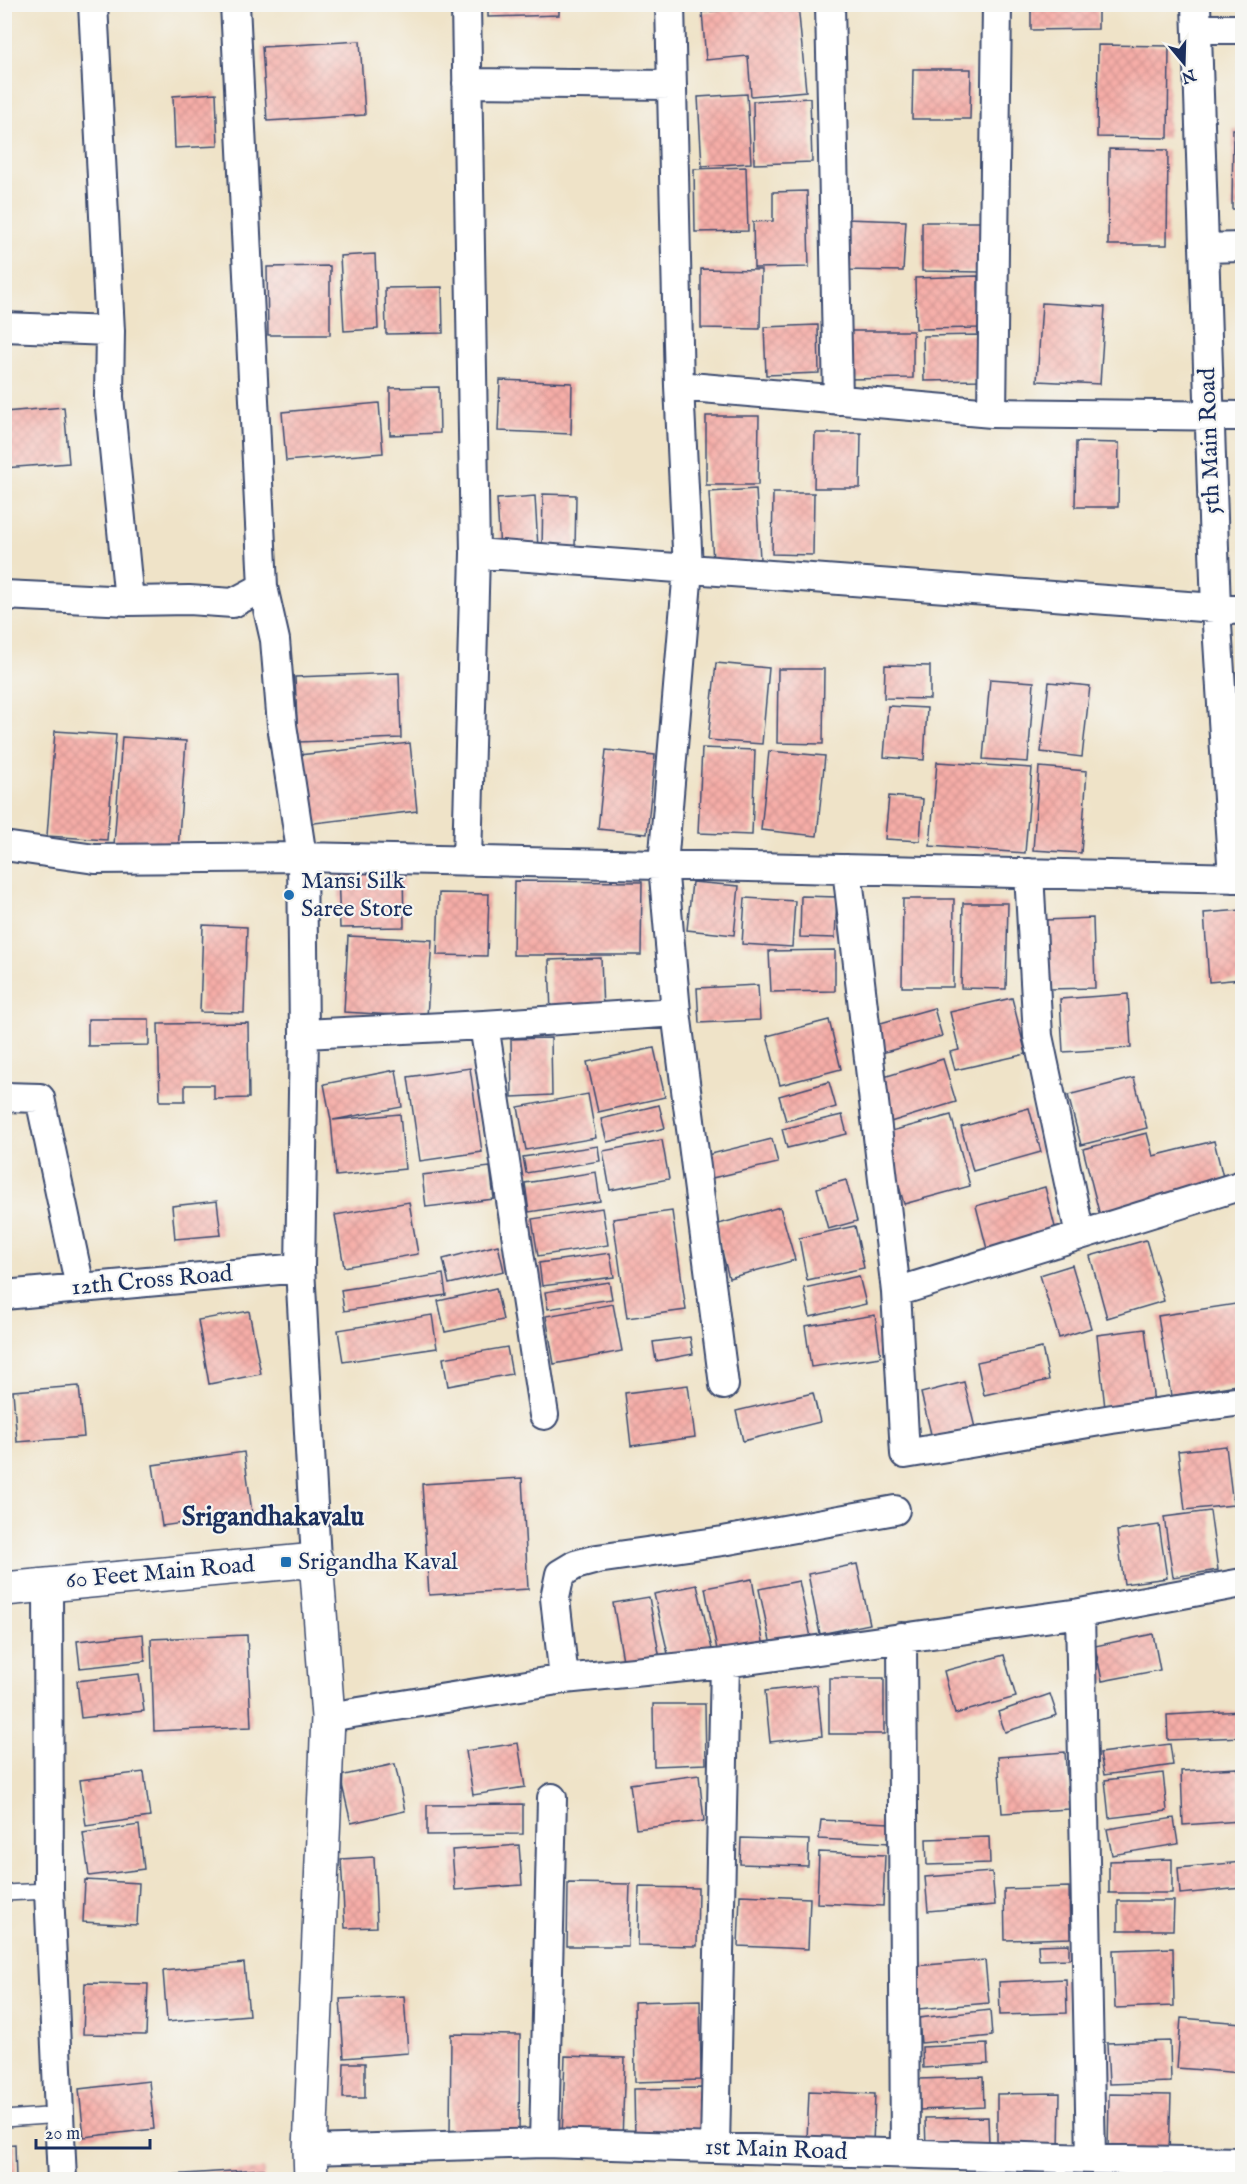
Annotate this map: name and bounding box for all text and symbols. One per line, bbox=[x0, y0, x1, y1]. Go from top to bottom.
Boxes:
north arrow bbox=[1154, 33, 1214, 93]
text: N bbox=[1178, 63, 1199, 87]
street label: 5th Main Road bbox=[1192, 367, 1228, 515]
place label: Mansi Silk Saree Store bbox=[301, 866, 413, 925]
marker: Mansi Silk Saree Store bbox=[282, 888, 296, 902]
street label: 12th Cross Road bbox=[70, 1258, 234, 1303]
district label: Srigandhakavalu bbox=[182, 1501, 364, 1535]
place label: Srigandha Kaval bbox=[298, 1547, 458, 1578]
street label: 60 Feet Main Road bbox=[64, 1549, 256, 1597]
marker: Srigandha Kaval bbox=[279, 1555, 293, 1569]
scale bar bbox=[36, 2112, 150, 2150]
text: 20 m bbox=[45, 2123, 80, 2146]
street label: 1st Main Road bbox=[704, 2132, 848, 2168]

